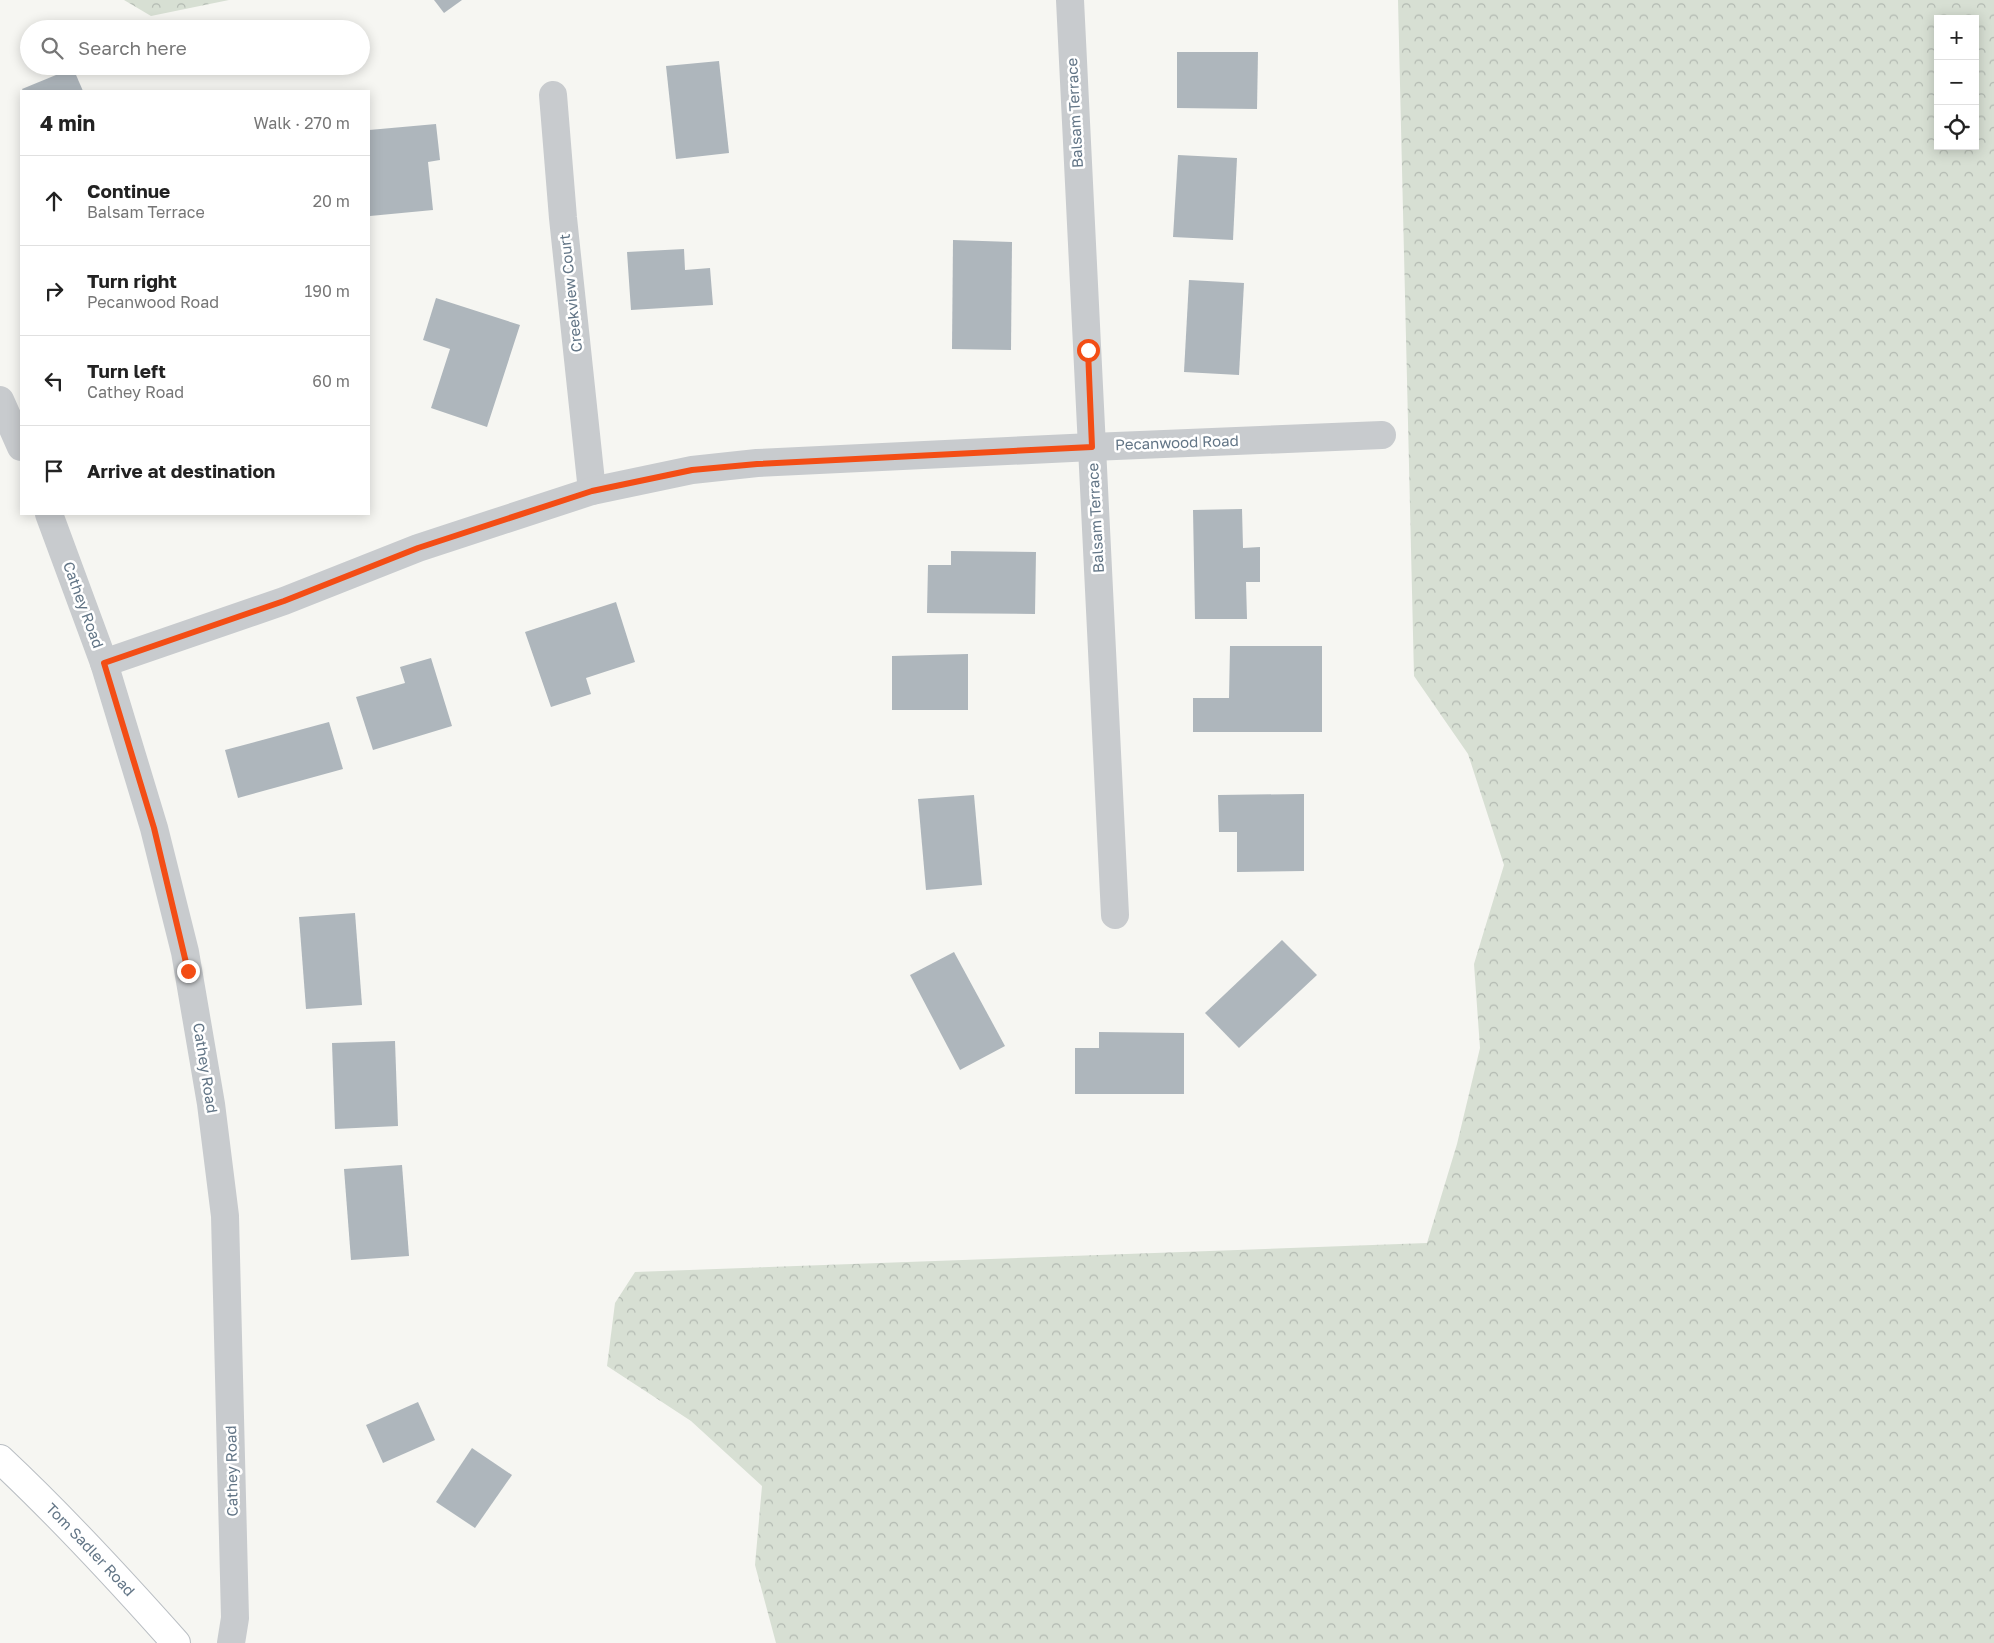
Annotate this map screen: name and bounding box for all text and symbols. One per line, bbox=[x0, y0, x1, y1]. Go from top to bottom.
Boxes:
map controls bbox=[1934, 15, 1979, 150]
button: + bbox=[1934, 15, 1979, 60]
search box bbox=[20, 20, 370, 75]
icon: search bbox=[38, 34, 66, 62]
text: Search here bbox=[78, 36, 187, 59]
street label: Balsam Terrace bbox=[1062, 57, 1086, 169]
button: − bbox=[1934, 60, 1979, 105]
button: locate bbox=[1934, 105, 1979, 150]
text: 4 min bbox=[40, 110, 95, 136]
text: Walk · 270 m bbox=[253, 113, 350, 133]
text: Continue bbox=[87, 179, 170, 202]
icon: ahead bbox=[40, 187, 68, 215]
text: 20 m bbox=[313, 191, 350, 211]
text: Balsam Terrace bbox=[87, 202, 205, 222]
street label: Creekview Court bbox=[555, 233, 585, 353]
text: Turn right bbox=[87, 269, 177, 292]
icon: right bbox=[40, 277, 68, 305]
text: 190 m bbox=[304, 281, 350, 301]
text: Pecanwood Road bbox=[87, 292, 219, 312]
route start bbox=[1077, 339, 1100, 362]
text: Turn left bbox=[87, 359, 166, 382]
icon: left bbox=[40, 367, 68, 395]
text: 60 m bbox=[312, 371, 350, 391]
text: Cathey Road bbox=[87, 382, 184, 402]
street label: Pecanwood Road bbox=[1115, 431, 1239, 453]
icon: arrive bbox=[40, 457, 68, 485]
text: Arrive at destination bbox=[87, 459, 275, 482]
street label: Balsam Terrace bbox=[1083, 462, 1107, 574]
street label: Cathey Road bbox=[60, 559, 108, 651]
route end bbox=[177, 960, 200, 983]
street label: Cathey Road bbox=[190, 1021, 222, 1114]
street label: Cathey Road bbox=[221, 1425, 241, 1517]
street label: Tom Sadler Road bbox=[43, 1499, 139, 1599]

